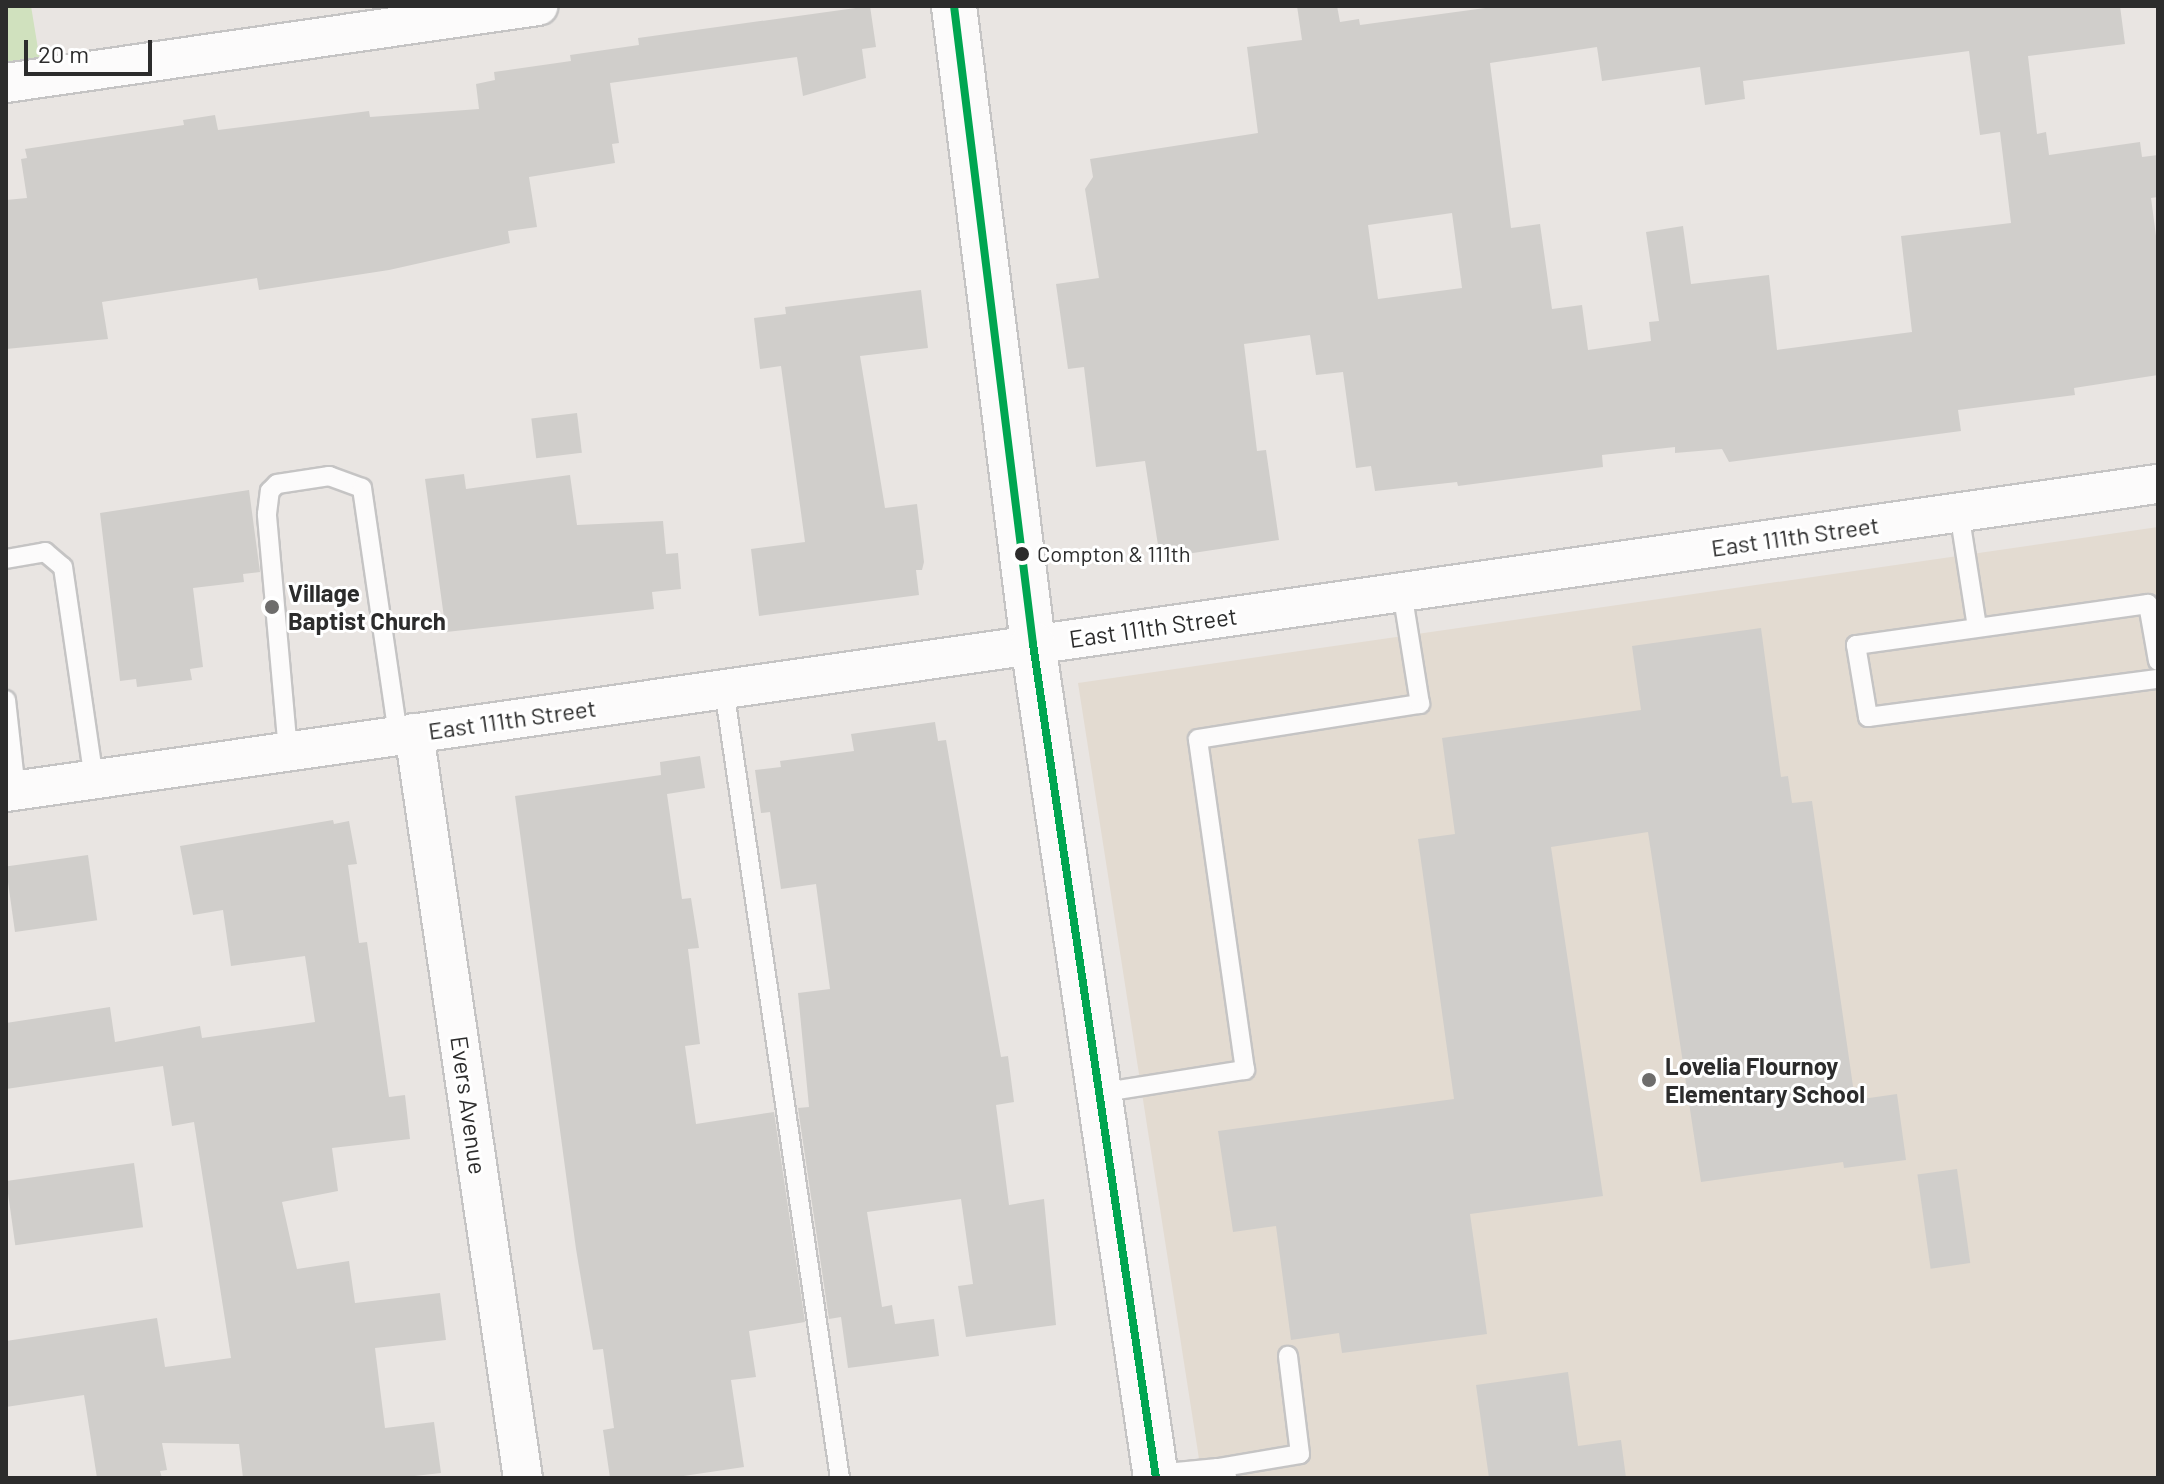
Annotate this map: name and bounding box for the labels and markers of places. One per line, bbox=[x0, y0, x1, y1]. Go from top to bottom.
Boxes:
place label: Compton & 111th bbox=[1037, 541, 1191, 567]
marker: Compton & 111th bbox=[1014, 546, 1030, 562]
place label: Village Baptist Church bbox=[288, 579, 446, 635]
marker: Village Baptist Church bbox=[263, 598, 281, 616]
place label: Lovelia Flournoy Elementary School bbox=[1665, 1052, 1865, 1108]
marker: Lovelia Flournoy Elementary School bbox=[1640, 1071, 1658, 1089]

